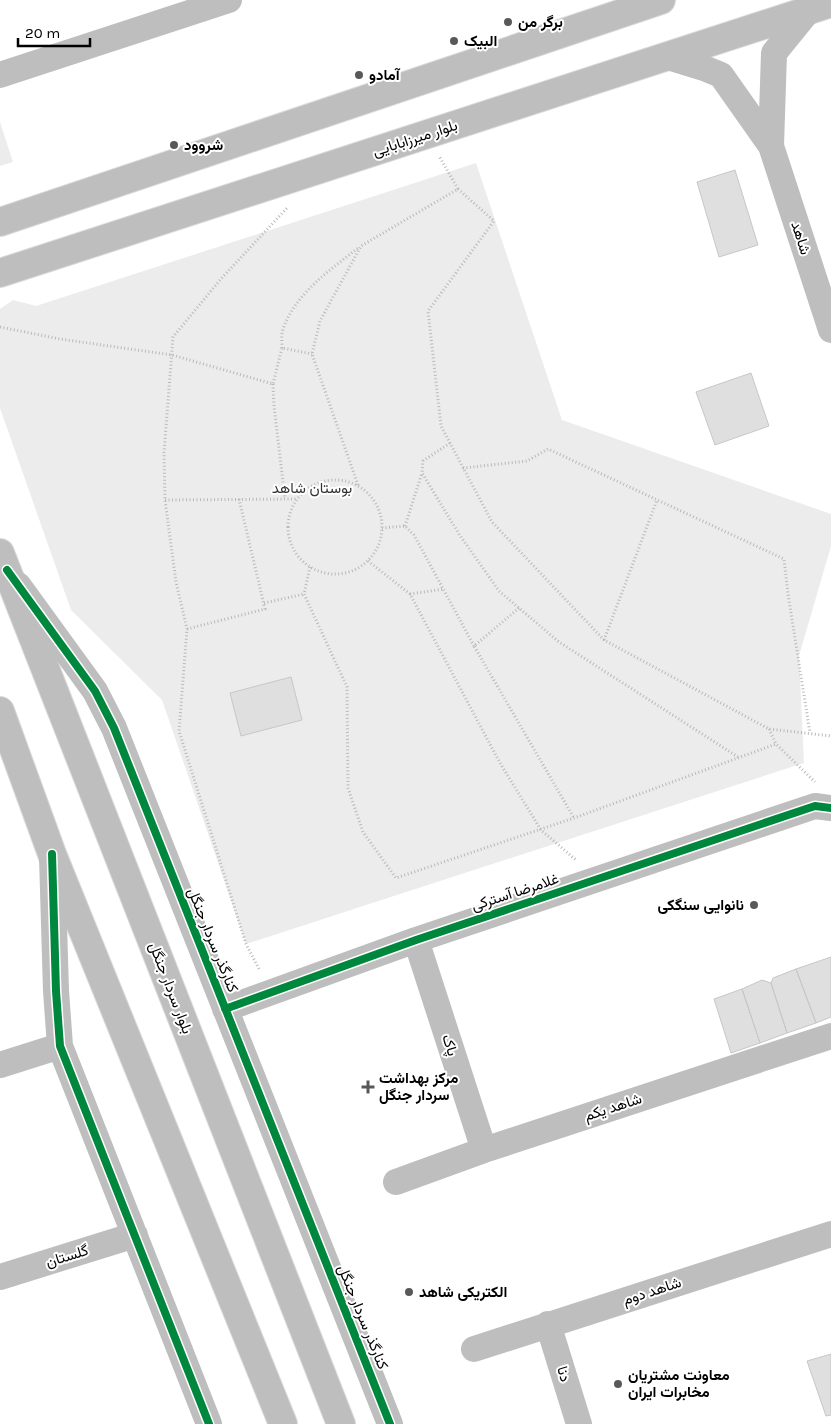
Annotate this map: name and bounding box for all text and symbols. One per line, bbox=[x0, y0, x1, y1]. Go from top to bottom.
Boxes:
place label: برگر من bbox=[518, 13, 563, 31]
scale bar bbox=[18, 15, 90, 47]
marker: برگر من bbox=[502, 16, 514, 28]
text: 20 m bbox=[25, 24, 60, 42]
place label: البیک bbox=[464, 32, 497, 50]
marker: البیک bbox=[448, 35, 460, 47]
place label: آمادو bbox=[369, 66, 401, 84]
marker: آمادو bbox=[353, 69, 365, 81]
street label: بلوار میرزابابایی bbox=[370, 116, 460, 161]
place label: شروود bbox=[184, 136, 223, 154]
marker: شروود bbox=[168, 139, 180, 151]
street label: شاهد bbox=[787, 219, 815, 257]
park label: بوستان شاهد bbox=[272, 479, 352, 497]
street label: غلامرضا آسترکی bbox=[469, 869, 562, 916]
street label: کنارگذر سردار جنگل bbox=[184, 885, 242, 995]
place label: نانوایی سنگکی bbox=[658, 896, 744, 914]
marker: نانوایی سنگکی bbox=[748, 899, 760, 911]
street label: بلوار سردار جنگل bbox=[145, 940, 197, 1036]
street label: پاک bbox=[437, 1032, 462, 1058]
place label: مرکز بهداشت سردار جنگل bbox=[379, 1069, 458, 1104]
marker: مرکز بهداشت سردار جنگل bbox=[361, 1080, 375, 1094]
street label: شاهد یکم bbox=[582, 1089, 645, 1126]
street label: گلستان bbox=[43, 1241, 91, 1271]
street label: کنارگذر سردار جنگل bbox=[334, 1262, 392, 1372]
street label: شاهد دوم bbox=[620, 1273, 684, 1310]
place label: الکتریکی شاهد bbox=[419, 1283, 507, 1301]
marker: الکتریکی شاهد bbox=[403, 1286, 415, 1298]
street label: دنا bbox=[553, 1364, 575, 1384]
place label: معاونت مشتریان مخابرات ایران bbox=[628, 1366, 730, 1401]
marker: معاونت مشتریان مخابرات ایران bbox=[612, 1378, 624, 1390]

